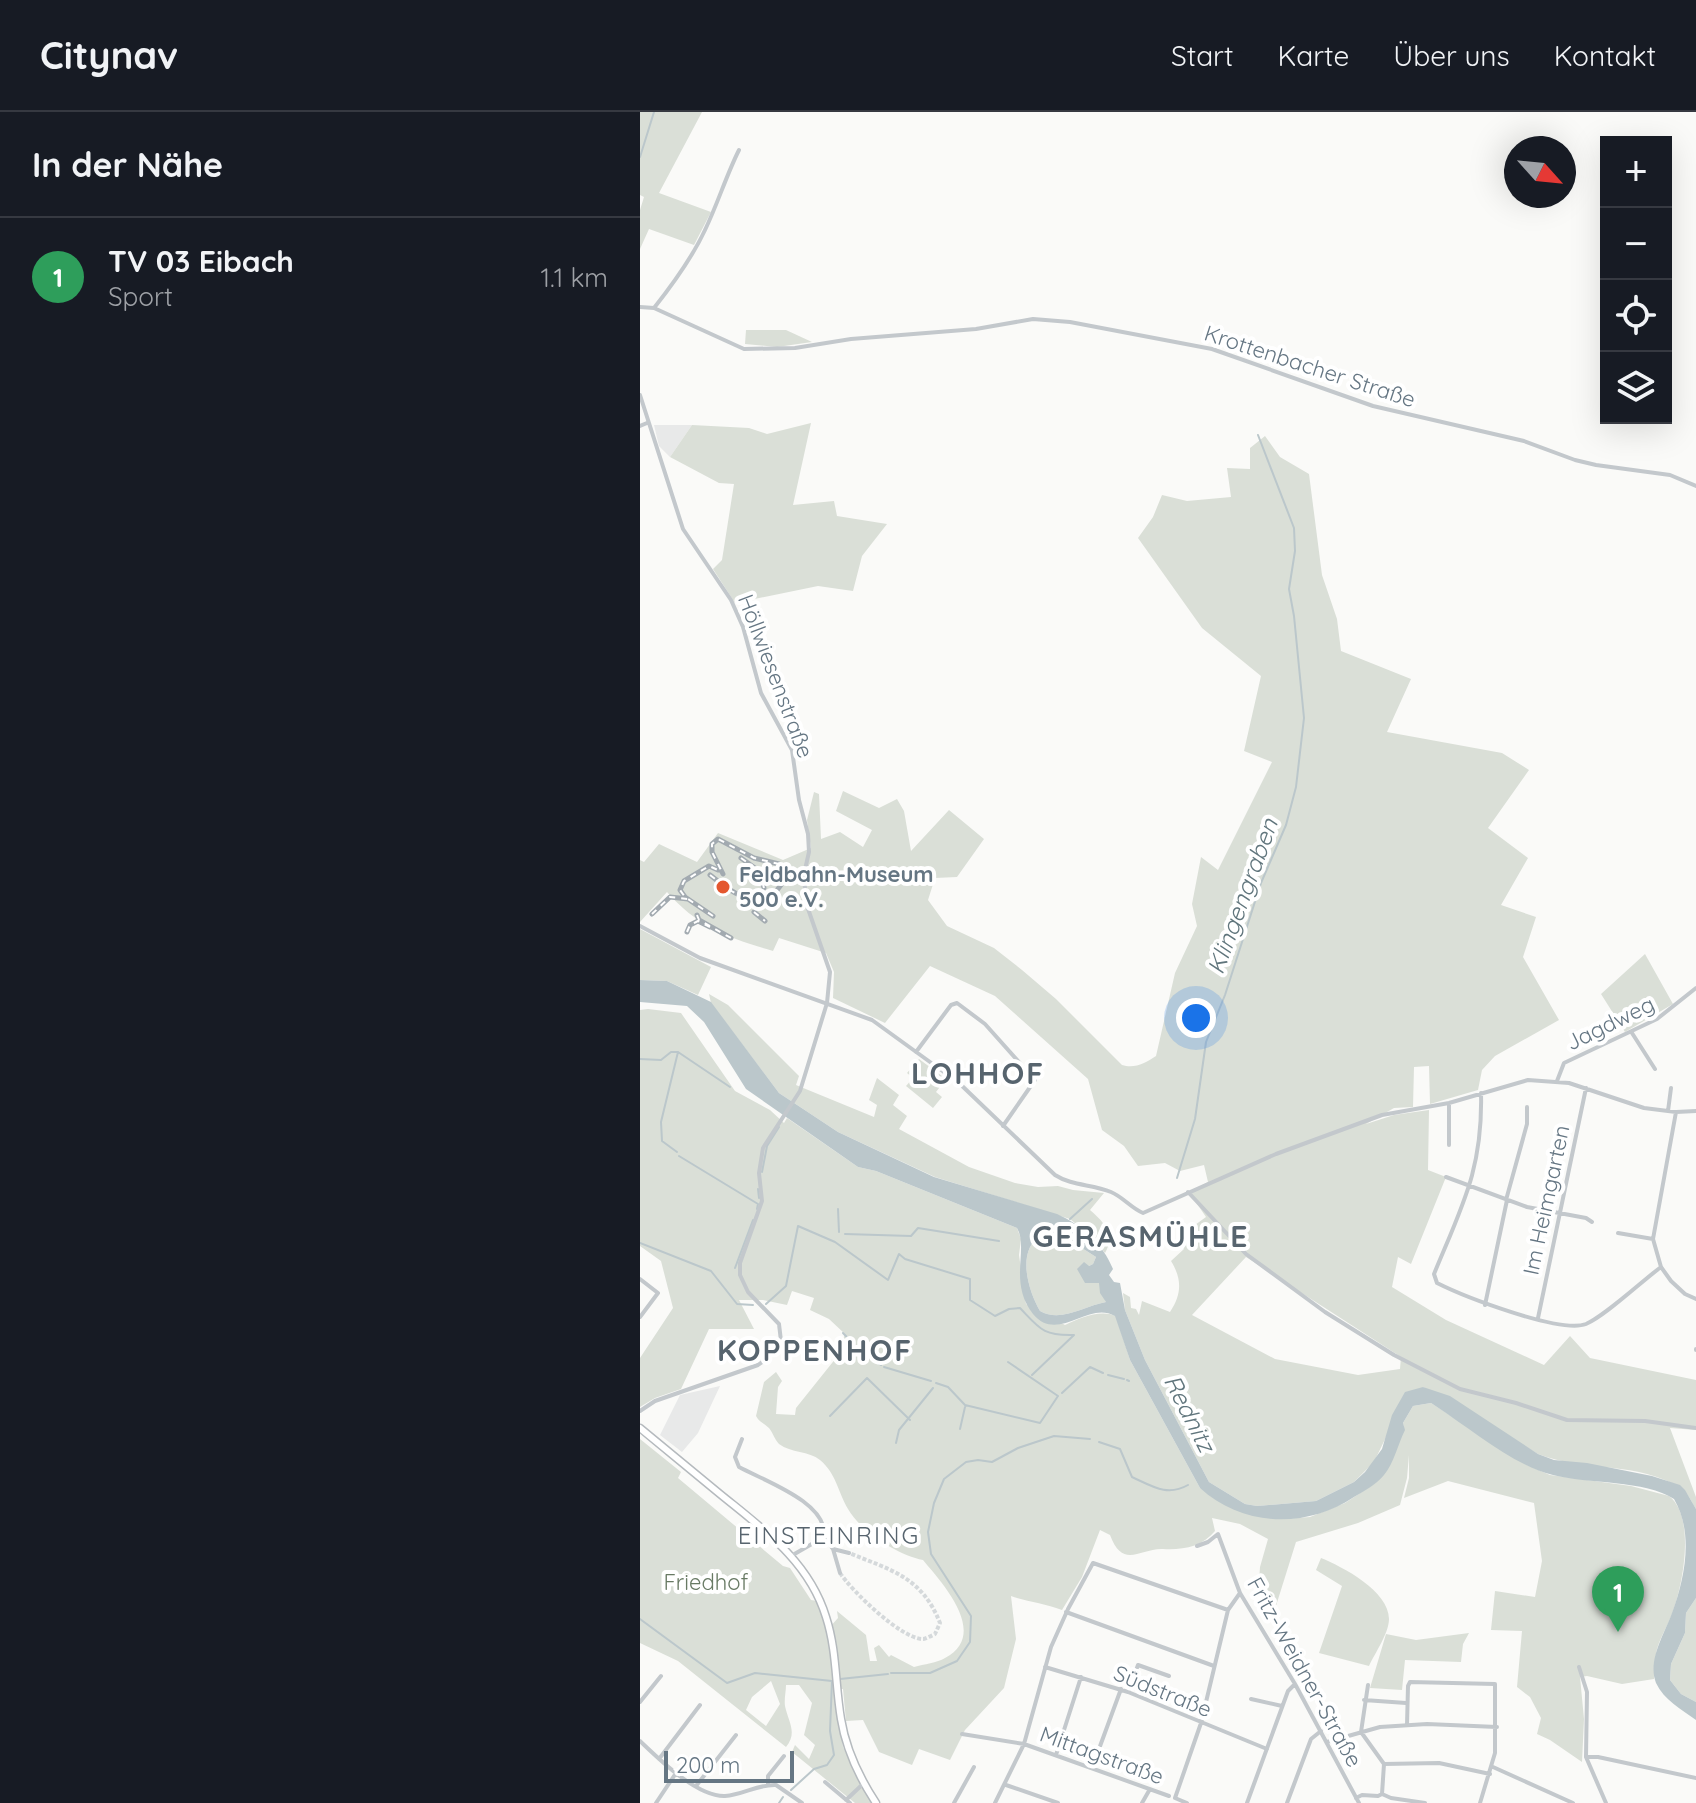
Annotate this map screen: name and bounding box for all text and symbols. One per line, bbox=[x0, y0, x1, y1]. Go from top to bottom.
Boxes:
text: Citynav bbox=[40, 31, 178, 79]
text: Start bbox=[1171, 38, 1233, 73]
text: Karte bbox=[1277, 38, 1349, 73]
text: Über uns bbox=[1393, 38, 1510, 73]
text: Kontakt bbox=[1554, 38, 1656, 73]
north arrow bbox=[1504, 136, 1576, 208]
map controls bbox=[1600, 136, 1672, 424]
button: + bbox=[1600, 136, 1672, 208]
text: In der Nähe bbox=[32, 143, 223, 186]
button: − bbox=[1600, 208, 1672, 280]
text: TV 03 Eibach bbox=[108, 242, 294, 280]
text: 1 bbox=[53, 261, 63, 294]
text: 1.1 km bbox=[540, 261, 608, 294]
text: Sport bbox=[108, 280, 173, 313]
button: locate bbox=[1600, 280, 1672, 352]
street label: Krottenbacher Straße bbox=[1201, 319, 1419, 413]
button: layers bbox=[1600, 352, 1672, 424]
street label: Höllwiesenstraße bbox=[732, 590, 820, 762]
water label: Klingengraben bbox=[1200, 813, 1284, 978]
place label: Feldbahn-Museum 500 e.V. bbox=[739, 860, 934, 913]
marker: Feldbahn-Museum 500 e.V. bbox=[714, 878, 732, 896]
street label: Jagdweg bbox=[1561, 990, 1659, 1056]
your location bbox=[1176, 998, 1216, 1038]
district label: LOHHOF bbox=[911, 1054, 1045, 1092]
street label: Im Heimgarten bbox=[1516, 1122, 1576, 1278]
district label: GERASMÜHLE bbox=[1032, 1217, 1250, 1255]
district label: KOPPENHOF bbox=[717, 1331, 913, 1369]
water label: Rednitz bbox=[1158, 1369, 1223, 1459]
district label: EINSTEINRING bbox=[738, 1520, 920, 1550]
pin: 1 bbox=[1592, 1566, 1644, 1632]
park label: Friedhof bbox=[664, 1568, 749, 1596]
street label: Fritz-Weidner-Straße bbox=[1241, 1572, 1369, 1772]
street label: Südstraße bbox=[1110, 1659, 1216, 1723]
street label: Mittagstraße bbox=[1036, 1720, 1168, 1790]
scale bar bbox=[664, 1747, 794, 1783]
text: 200 m bbox=[676, 1751, 740, 1779]

